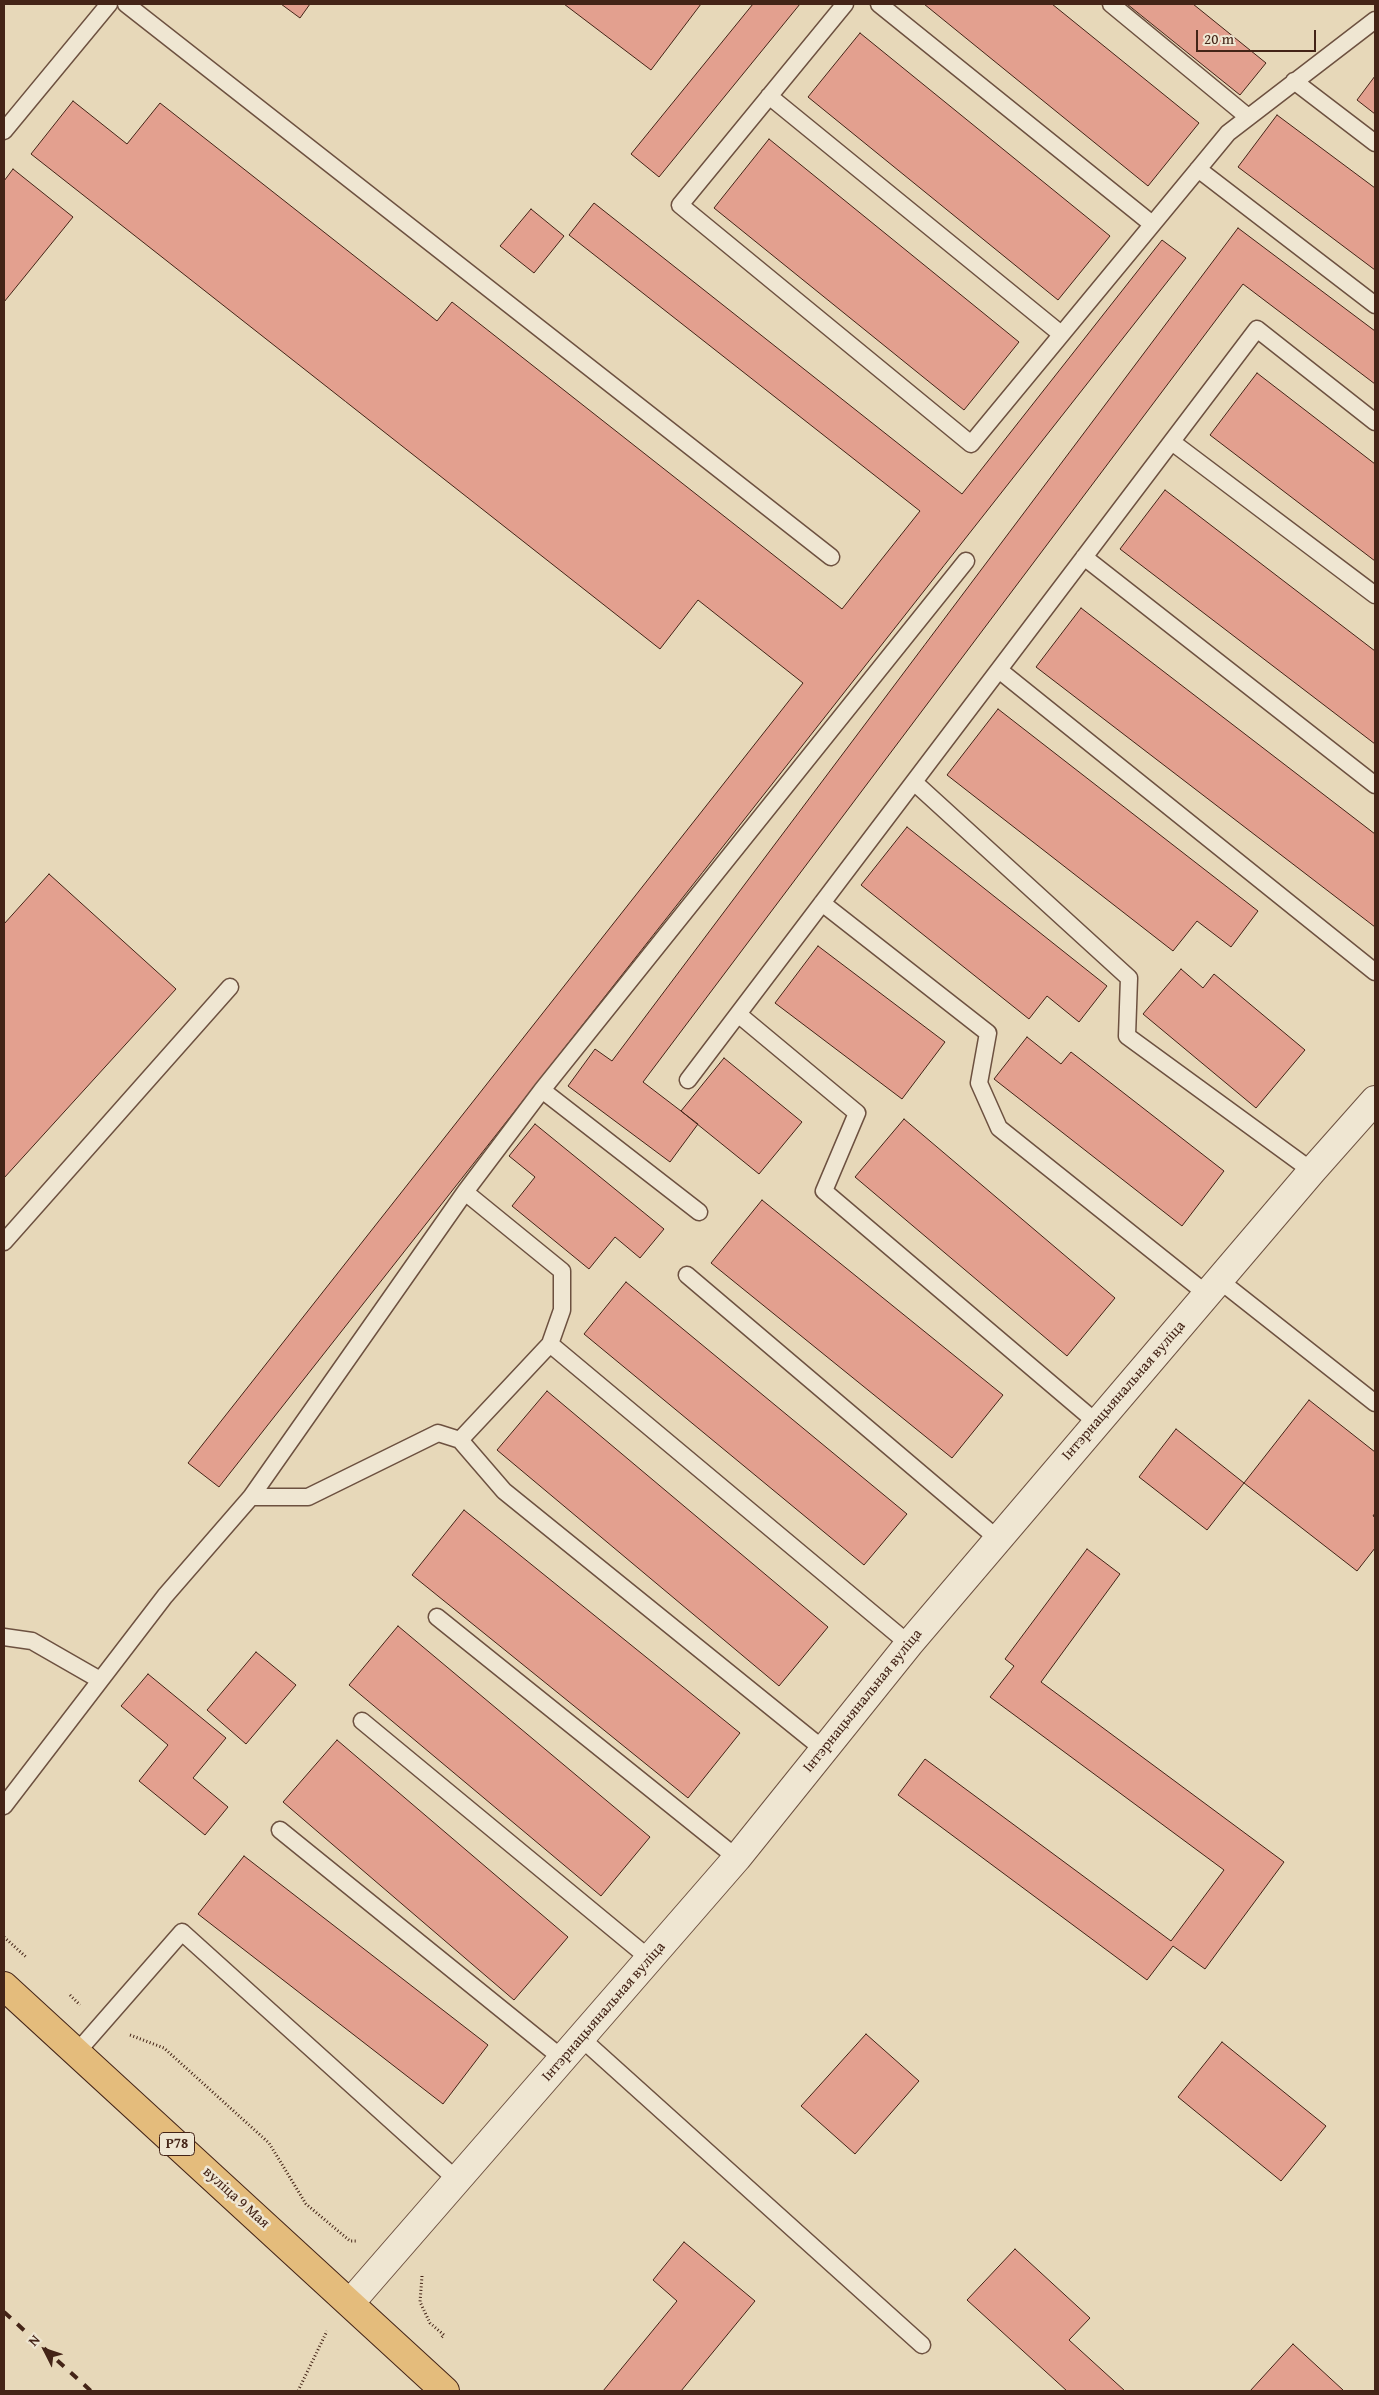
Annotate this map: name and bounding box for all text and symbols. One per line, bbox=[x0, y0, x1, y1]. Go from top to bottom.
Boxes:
scale bar bbox=[1199, 20, 1319, 52]
text: 20 m bbox=[1204, 28, 1234, 49]
street label: Інтэрнацыянальная вуліца bbox=[1058, 1317, 1190, 1465]
street label: Інтэрнацыянальная вуліца bbox=[800, 1626, 926, 1776]
street label: Інтэрнацыянальная вуліца bbox=[538, 1938, 670, 2086]
road number: Р78 bbox=[160, 2132, 194, 2156]
street label: вуліца 9 Мая bbox=[199, 2163, 273, 2233]
north arrow bbox=[20, 2325, 70, 2375]
text: N bbox=[23, 2330, 44, 2350]

